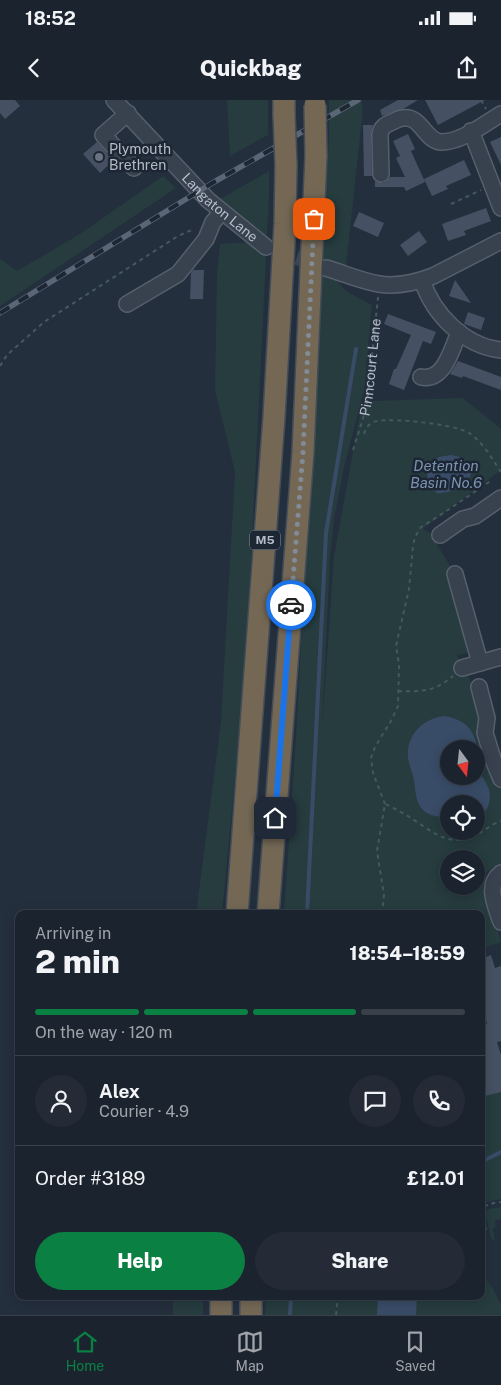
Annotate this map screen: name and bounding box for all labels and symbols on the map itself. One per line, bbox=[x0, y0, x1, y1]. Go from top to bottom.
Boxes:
place label: Plymouth Brethren bbox=[109, 141, 171, 173]
marker: Plymouth Brethren bbox=[93, 151, 105, 163]
street label: Langaton Lane bbox=[179, 170, 261, 245]
pin bbox=[293, 198, 335, 240]
street label: Pinncourt Lane bbox=[356, 318, 384, 417]
water label: Detention Basin No.6 bbox=[410, 457, 482, 491]
road number: M5 bbox=[250, 530, 280, 550]
courier bbox=[266, 580, 316, 630]
north arrow bbox=[440, 740, 485, 785]
pin bbox=[254, 797, 296, 839]

